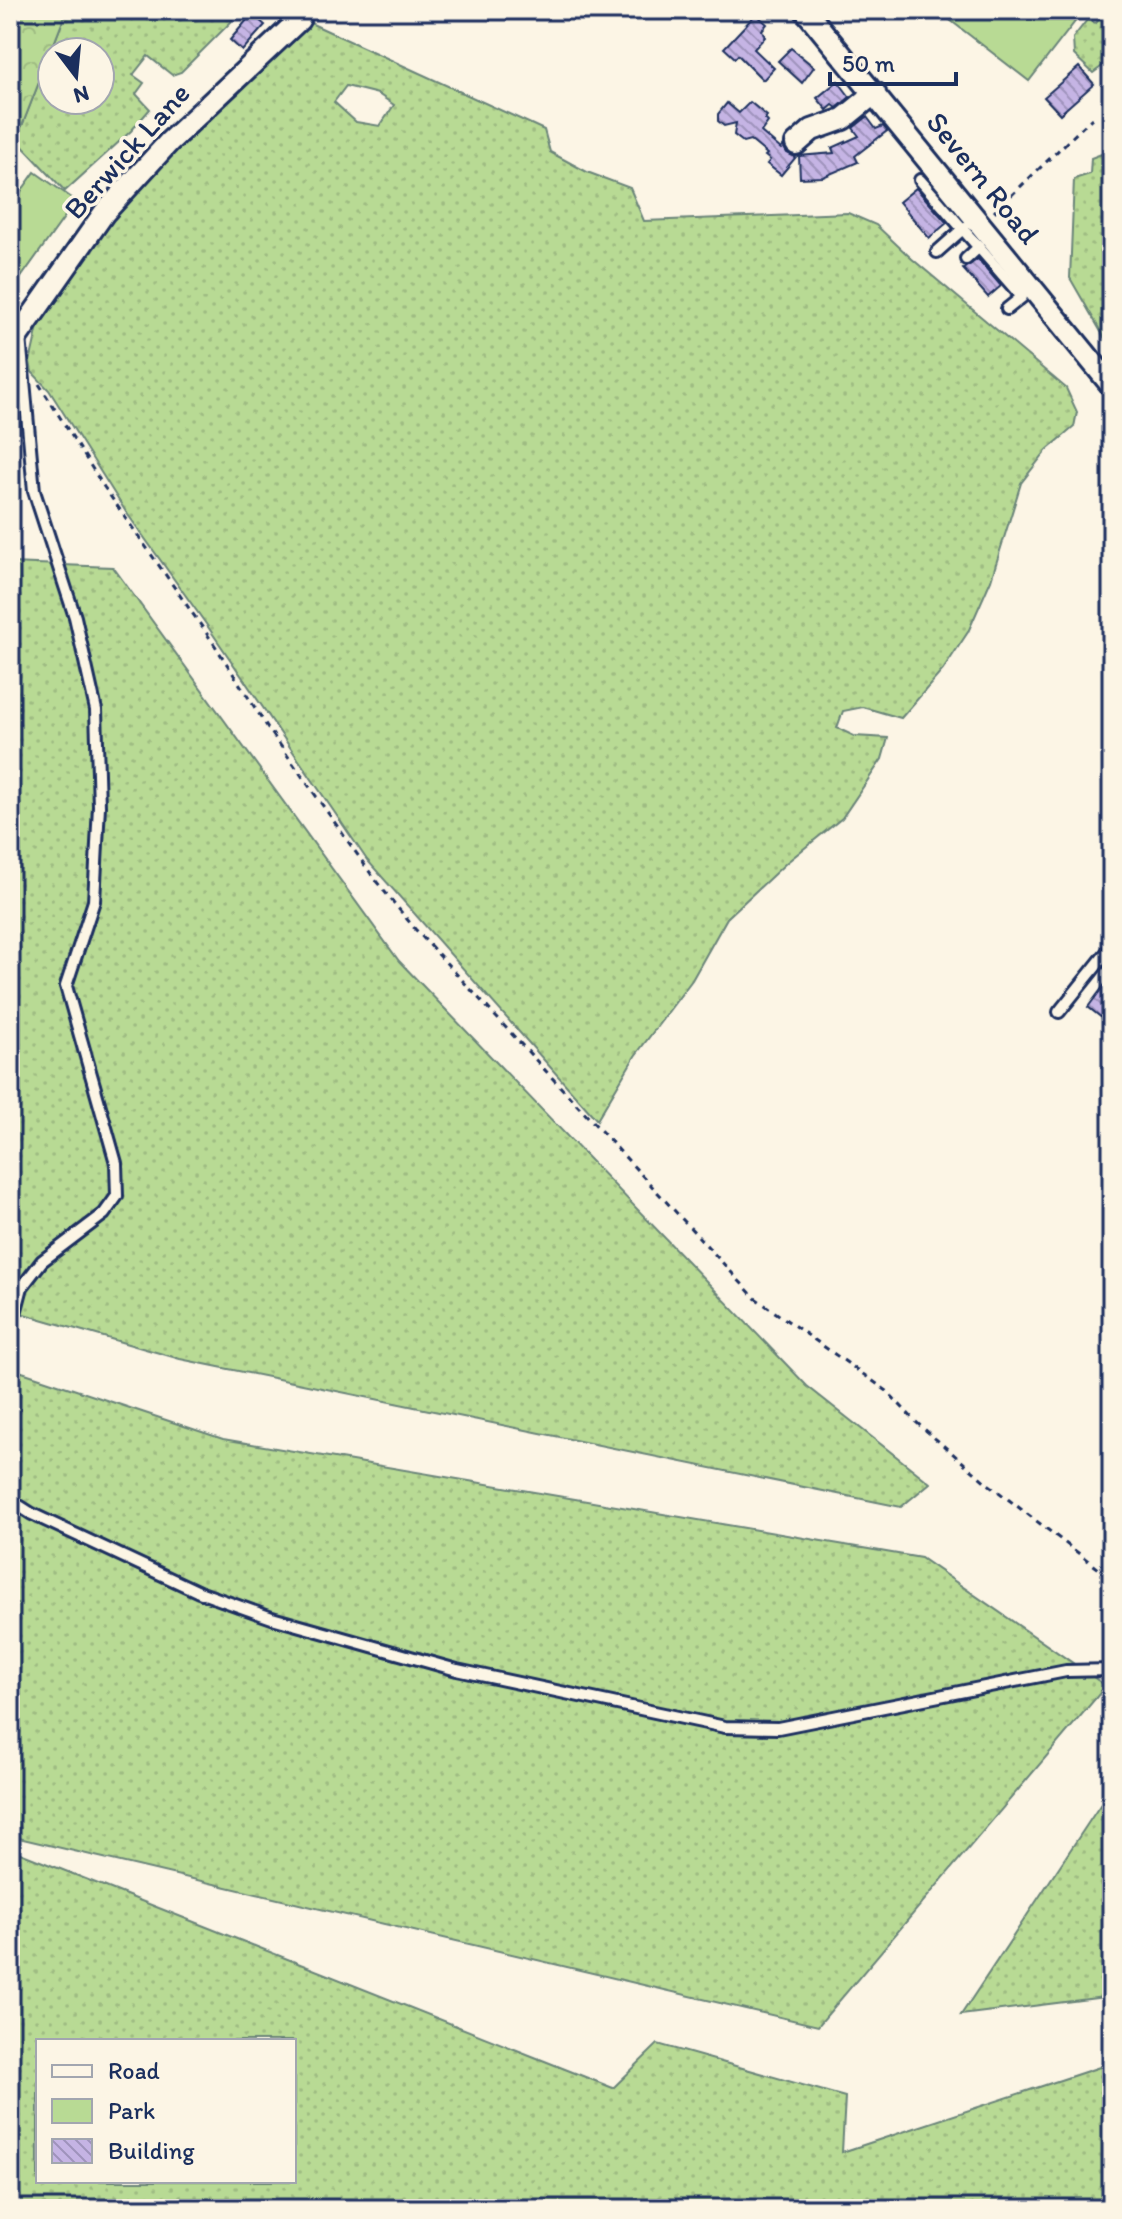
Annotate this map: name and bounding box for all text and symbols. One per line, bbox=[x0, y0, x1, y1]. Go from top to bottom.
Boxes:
north arrow bbox=[36, 36, 116, 116]
scale bar bbox=[830, 36, 956, 86]
text: 50 m bbox=[842, 49, 895, 78]
street label: Berwick Lane bbox=[56, 75, 198, 227]
text: N bbox=[71, 80, 92, 110]
street label: Severn Road bbox=[919, 104, 1048, 252]
legend bbox=[36, 2039, 296, 2183]
text: Road bbox=[108, 2056, 160, 2085]
text: Park bbox=[108, 2096, 155, 2125]
text: Building bbox=[108, 2136, 195, 2165]

